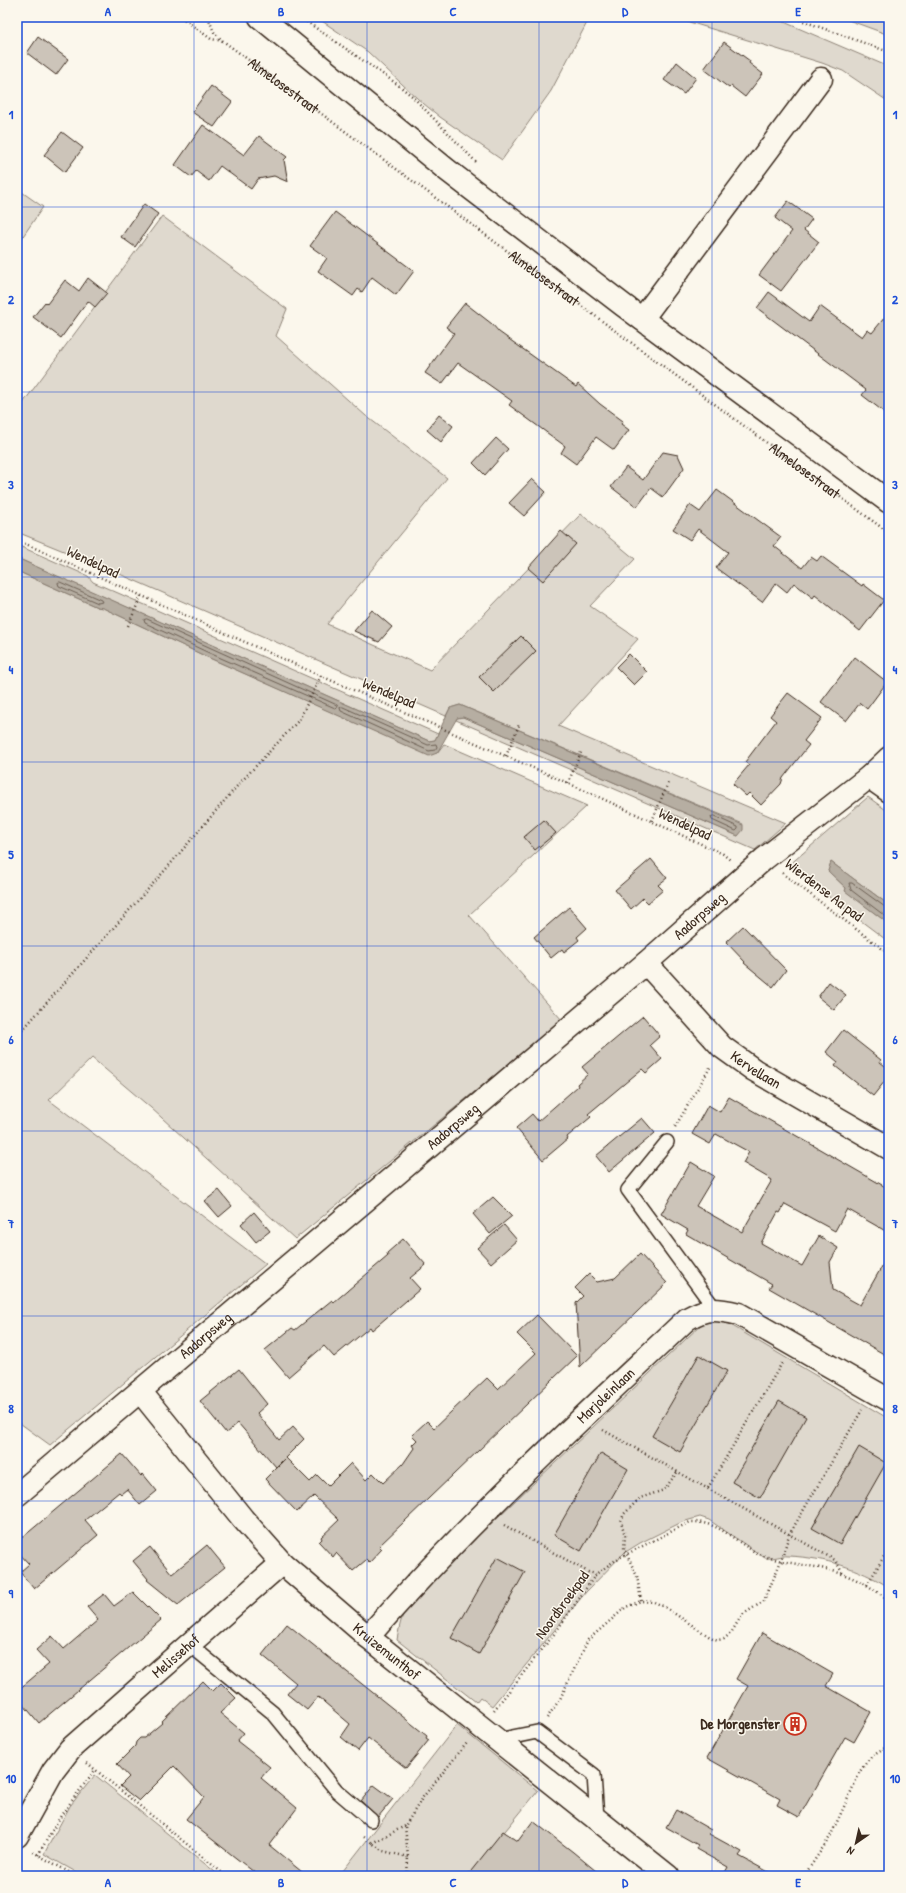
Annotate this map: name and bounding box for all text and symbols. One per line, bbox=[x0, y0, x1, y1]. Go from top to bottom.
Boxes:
text: A bbox=[105, 2, 112, 20]
text: B bbox=[278, 2, 285, 20]
text: C bbox=[449, 2, 457, 20]
text: D bbox=[622, 2, 629, 20]
text: E bbox=[795, 2, 801, 20]
street label: Almelosestraat bbox=[244, 52, 324, 119]
text: 1 bbox=[9, 105, 14, 123]
text: 1 bbox=[893, 105, 898, 123]
street label: Almelosestraat bbox=[505, 245, 585, 311]
text: 2 bbox=[8, 290, 15, 308]
text: 2 bbox=[892, 290, 899, 308]
street label: Almelosestraat bbox=[765, 437, 845, 504]
text: 3 bbox=[8, 475, 14, 493]
text: 3 bbox=[892, 475, 898, 493]
street label: Wendelpad bbox=[63, 540, 123, 583]
text: 4 bbox=[9, 660, 14, 678]
text: 4 bbox=[893, 660, 898, 678]
street label: Wendelpad bbox=[359, 672, 419, 713]
street label: Wendelpad bbox=[655, 802, 715, 845]
text: 5 bbox=[8, 845, 14, 863]
text: 5 bbox=[892, 845, 898, 863]
street label: Wierdense Aa pad bbox=[781, 853, 868, 926]
street label: Aadorpsweg bbox=[669, 887, 730, 944]
text: 6 bbox=[8, 1030, 14, 1048]
text: 6 bbox=[892, 1030, 898, 1048]
street label: Kervellaan bbox=[726, 1045, 785, 1094]
street label: Aadorpsweg bbox=[422, 1097, 484, 1154]
text: 7 bbox=[7, 1214, 15, 1232]
text: 7 bbox=[891, 1214, 899, 1232]
street label: Aadorpsweg bbox=[175, 1307, 236, 1363]
street label: Marjoleinlaan bbox=[572, 1362, 639, 1428]
text: 8 bbox=[8, 1399, 14, 1417]
text: 8 bbox=[892, 1399, 898, 1417]
street label: Noordbroekpad bbox=[530, 1566, 594, 1643]
text: 9 bbox=[9, 1584, 14, 1602]
text: 9 bbox=[893, 1584, 898, 1602]
street label: Kruizemunthof bbox=[348, 1617, 425, 1685]
street label: Melissehof bbox=[147, 1628, 205, 1683]
building icon: De Morgenster bbox=[782, 1711, 808, 1737]
place label: De Morgenster bbox=[701, 1713, 780, 1735]
text: 10 bbox=[6, 1769, 16, 1787]
text: 10 bbox=[890, 1769, 900, 1787]
north arrow bbox=[836, 1823, 876, 1863]
text: N bbox=[844, 1844, 857, 1859]
text: A bbox=[105, 1873, 112, 1891]
text: B bbox=[278, 1873, 285, 1891]
text: C bbox=[449, 1873, 457, 1891]
text: D bbox=[622, 1873, 629, 1891]
text: E bbox=[795, 1873, 801, 1891]

